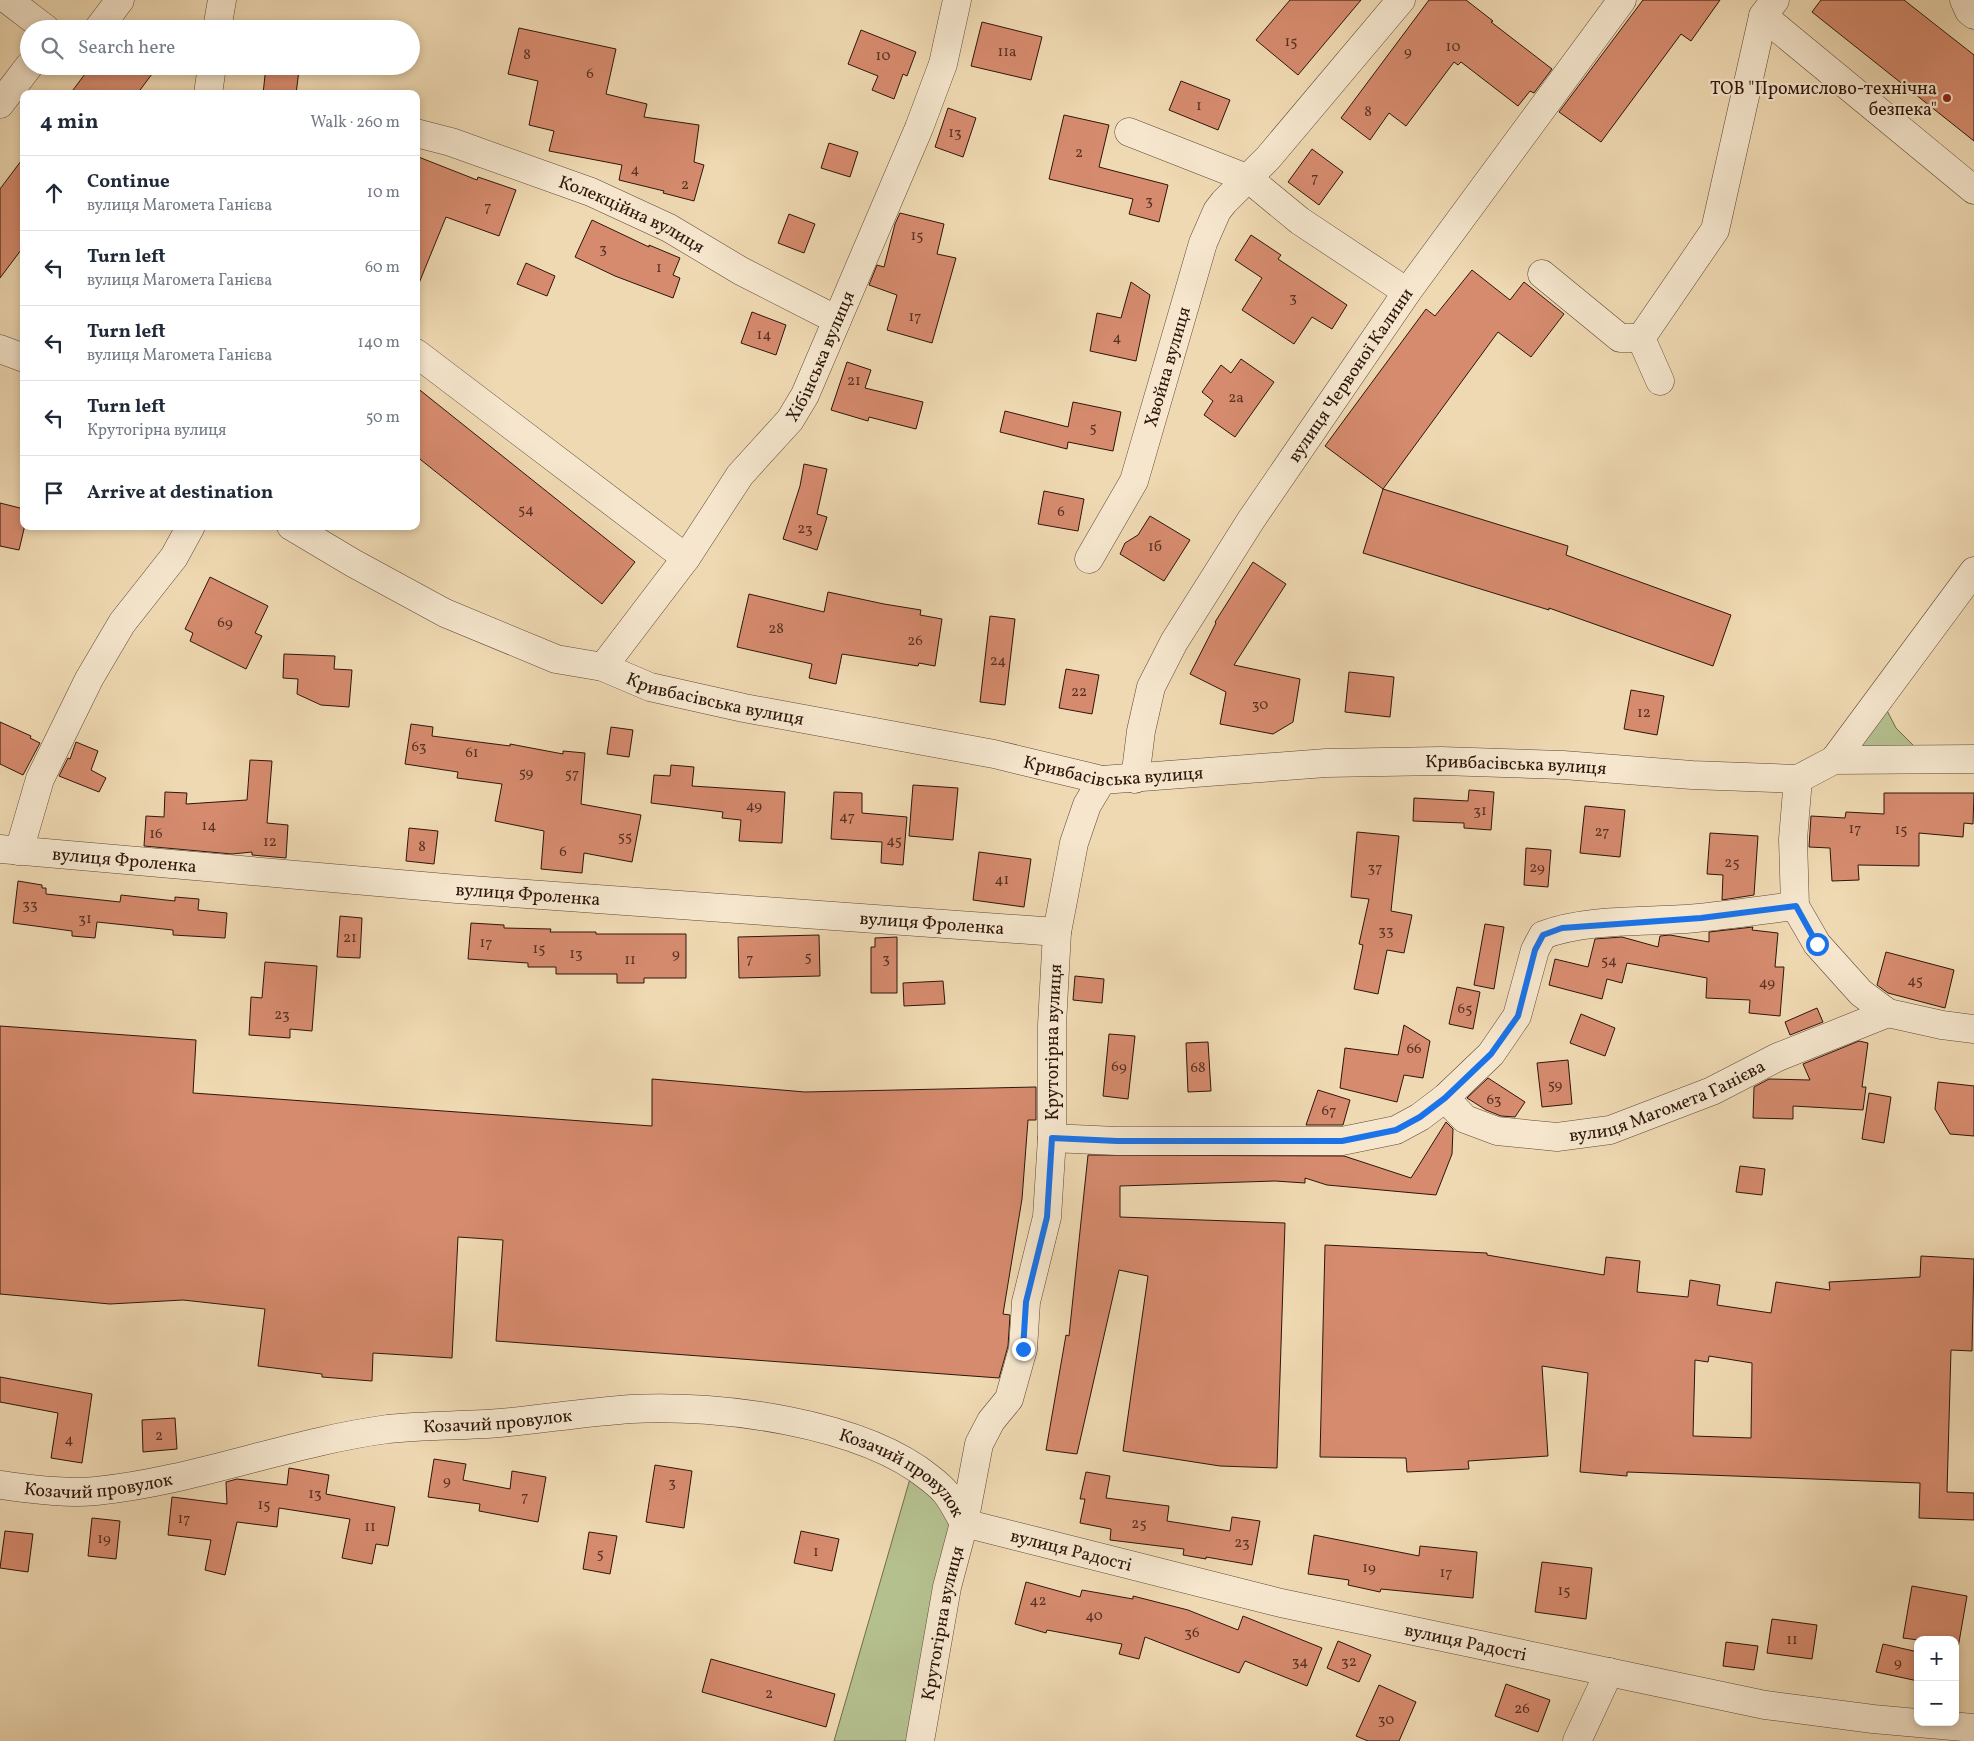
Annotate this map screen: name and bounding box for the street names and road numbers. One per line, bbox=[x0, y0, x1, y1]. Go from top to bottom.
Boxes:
street label: Колекційна вулиця bbox=[555, 170, 709, 260]
street label: вулиця Червоної Калини bbox=[1283, 284, 1420, 468]
street label: Хібінська вулиця bbox=[781, 288, 862, 427]
street label: Хвойна вулиця bbox=[1139, 304, 1198, 430]
street label: Кривбасівська вулиця bbox=[622, 667, 806, 733]
street label: Кривбасівська вулиця bbox=[1425, 750, 1607, 782]
street label: Кривбасівська вулиця bbox=[1021, 751, 1204, 794]
street label: вулиця Фроленка bbox=[51, 843, 198, 880]
street label: вулиця Фроленка bbox=[455, 878, 601, 913]
street label: вулиця Фроленка bbox=[859, 907, 1005, 942]
street label: Крутогірна вулиця bbox=[1041, 963, 1069, 1121]
street label: вулиця Магомета Ганієва bbox=[1568, 1055, 1770, 1149]
street label: Козачий провулок bbox=[423, 1404, 574, 1440]
street label: Козачий провулок bbox=[836, 1423, 970, 1523]
street label: Козачий провулок bbox=[23, 1468, 176, 1506]
street label: вулиця Радості bbox=[1008, 1524, 1134, 1579]
street label: Крутогірна вулиця bbox=[916, 1543, 971, 1703]
street label: вулиця Радості bbox=[1402, 1618, 1529, 1668]

